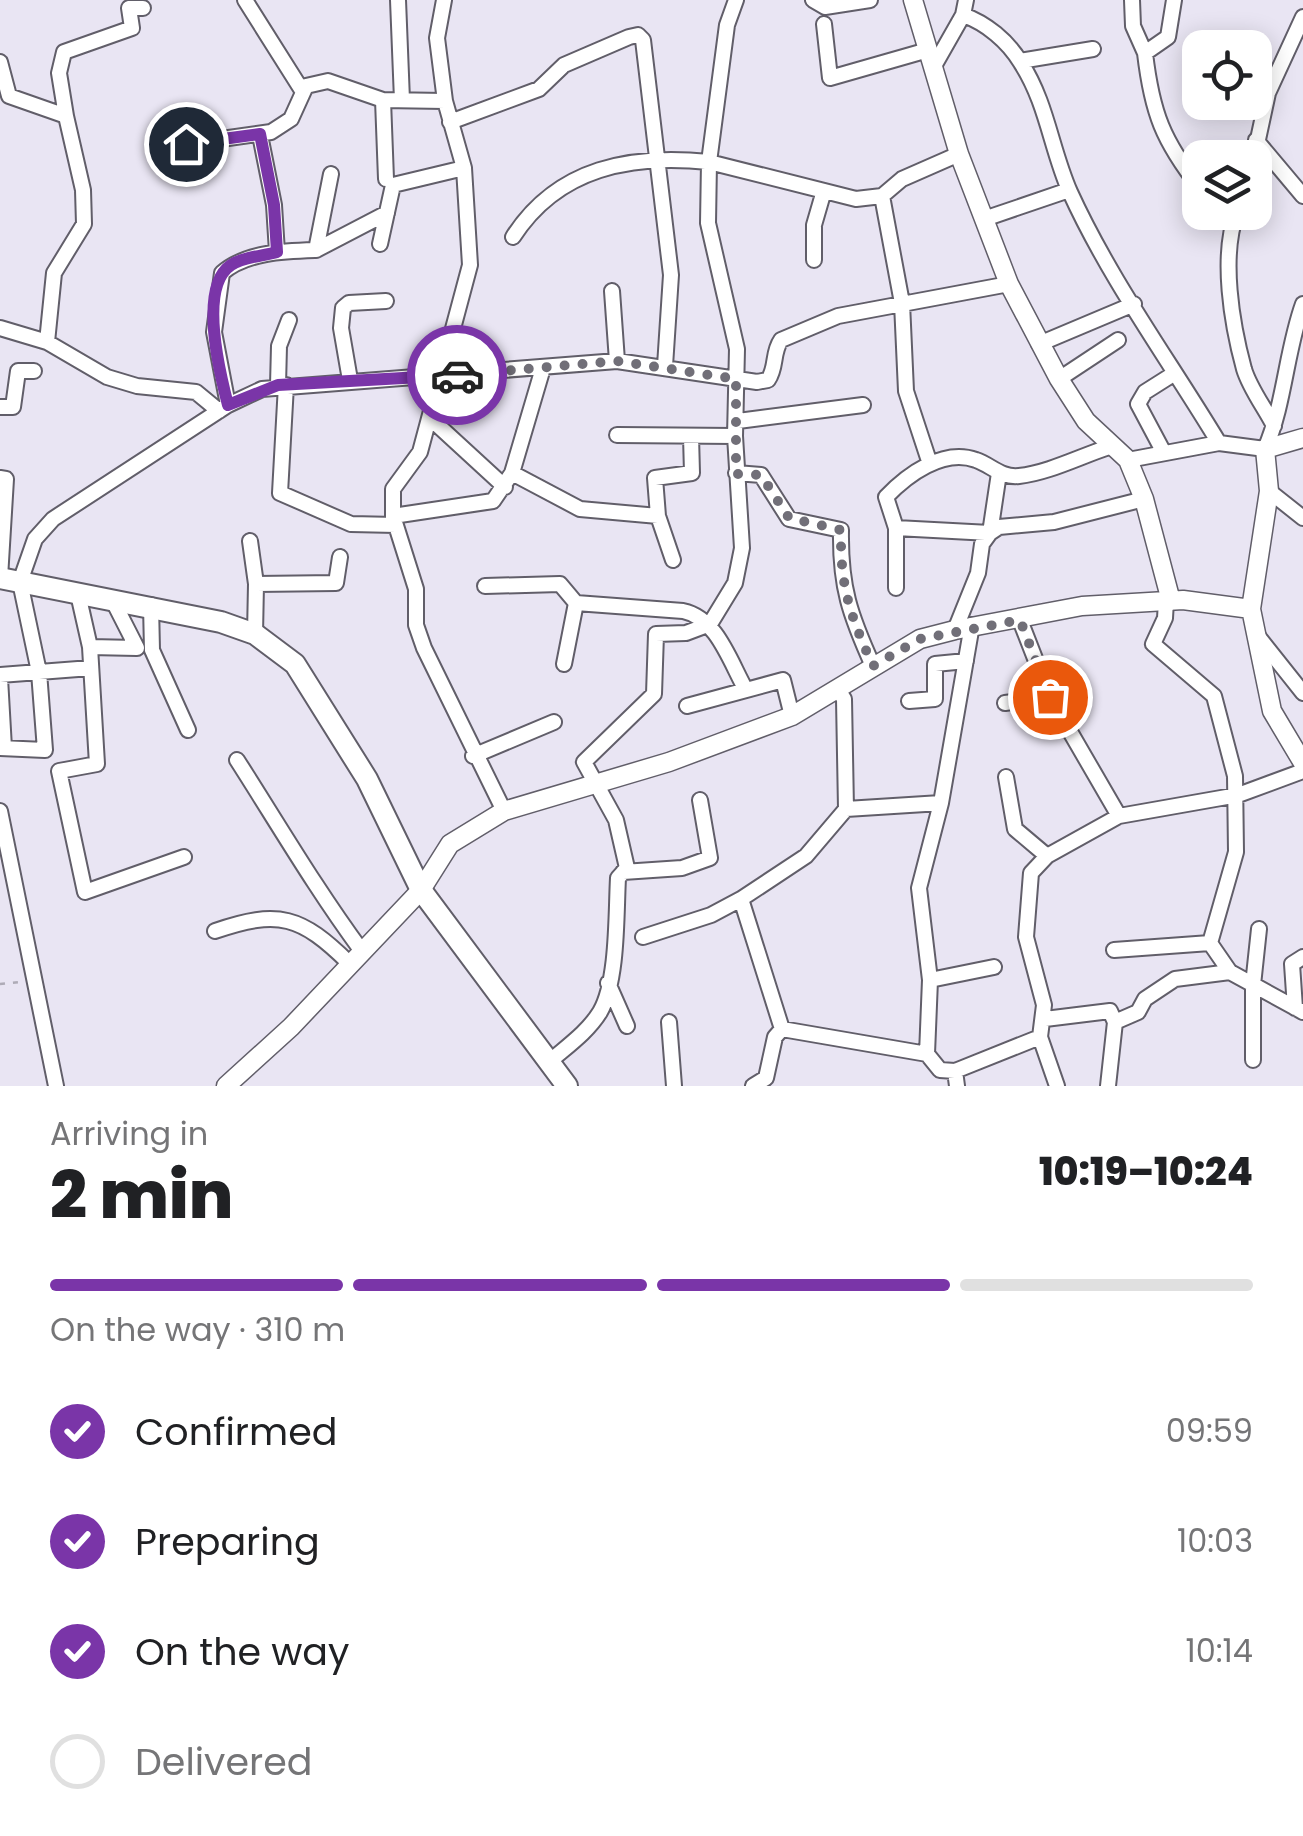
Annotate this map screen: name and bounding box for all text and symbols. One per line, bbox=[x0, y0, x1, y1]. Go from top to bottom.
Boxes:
map controls bbox=[1182, 30, 1272, 230]
button: locate bbox=[1182, 30, 1272, 120]
pin bbox=[144, 102, 229, 187]
icon: home bbox=[159, 117, 214, 172]
button: layers bbox=[1182, 140, 1272, 230]
courier bbox=[407, 325, 507, 425]
icon: car bbox=[430, 348, 485, 403]
pin bbox=[1008, 655, 1093, 740]
icon: bag bbox=[1023, 670, 1078, 725]
text: Arriving in bbox=[50, 1111, 208, 1156]
text: 10:19–10:24 bbox=[1039, 1145, 1253, 1198]
text: 2 min bbox=[50, 1150, 233, 1241]
text: On the way · 310 m bbox=[50, 1307, 345, 1352]
icon: check bbox=[50, 1404, 105, 1459]
text: Confirmed bbox=[135, 1405, 337, 1458]
text: 09:59 bbox=[1166, 1408, 1253, 1453]
icon: check bbox=[50, 1514, 105, 1569]
text: Preparing bbox=[135, 1515, 320, 1568]
text: 10:03 bbox=[1177, 1518, 1253, 1563]
icon: check bbox=[50, 1624, 105, 1679]
text: On the way bbox=[135, 1625, 349, 1678]
text: 10:14 bbox=[1185, 1628, 1253, 1673]
text: Delivered bbox=[135, 1735, 312, 1788]

